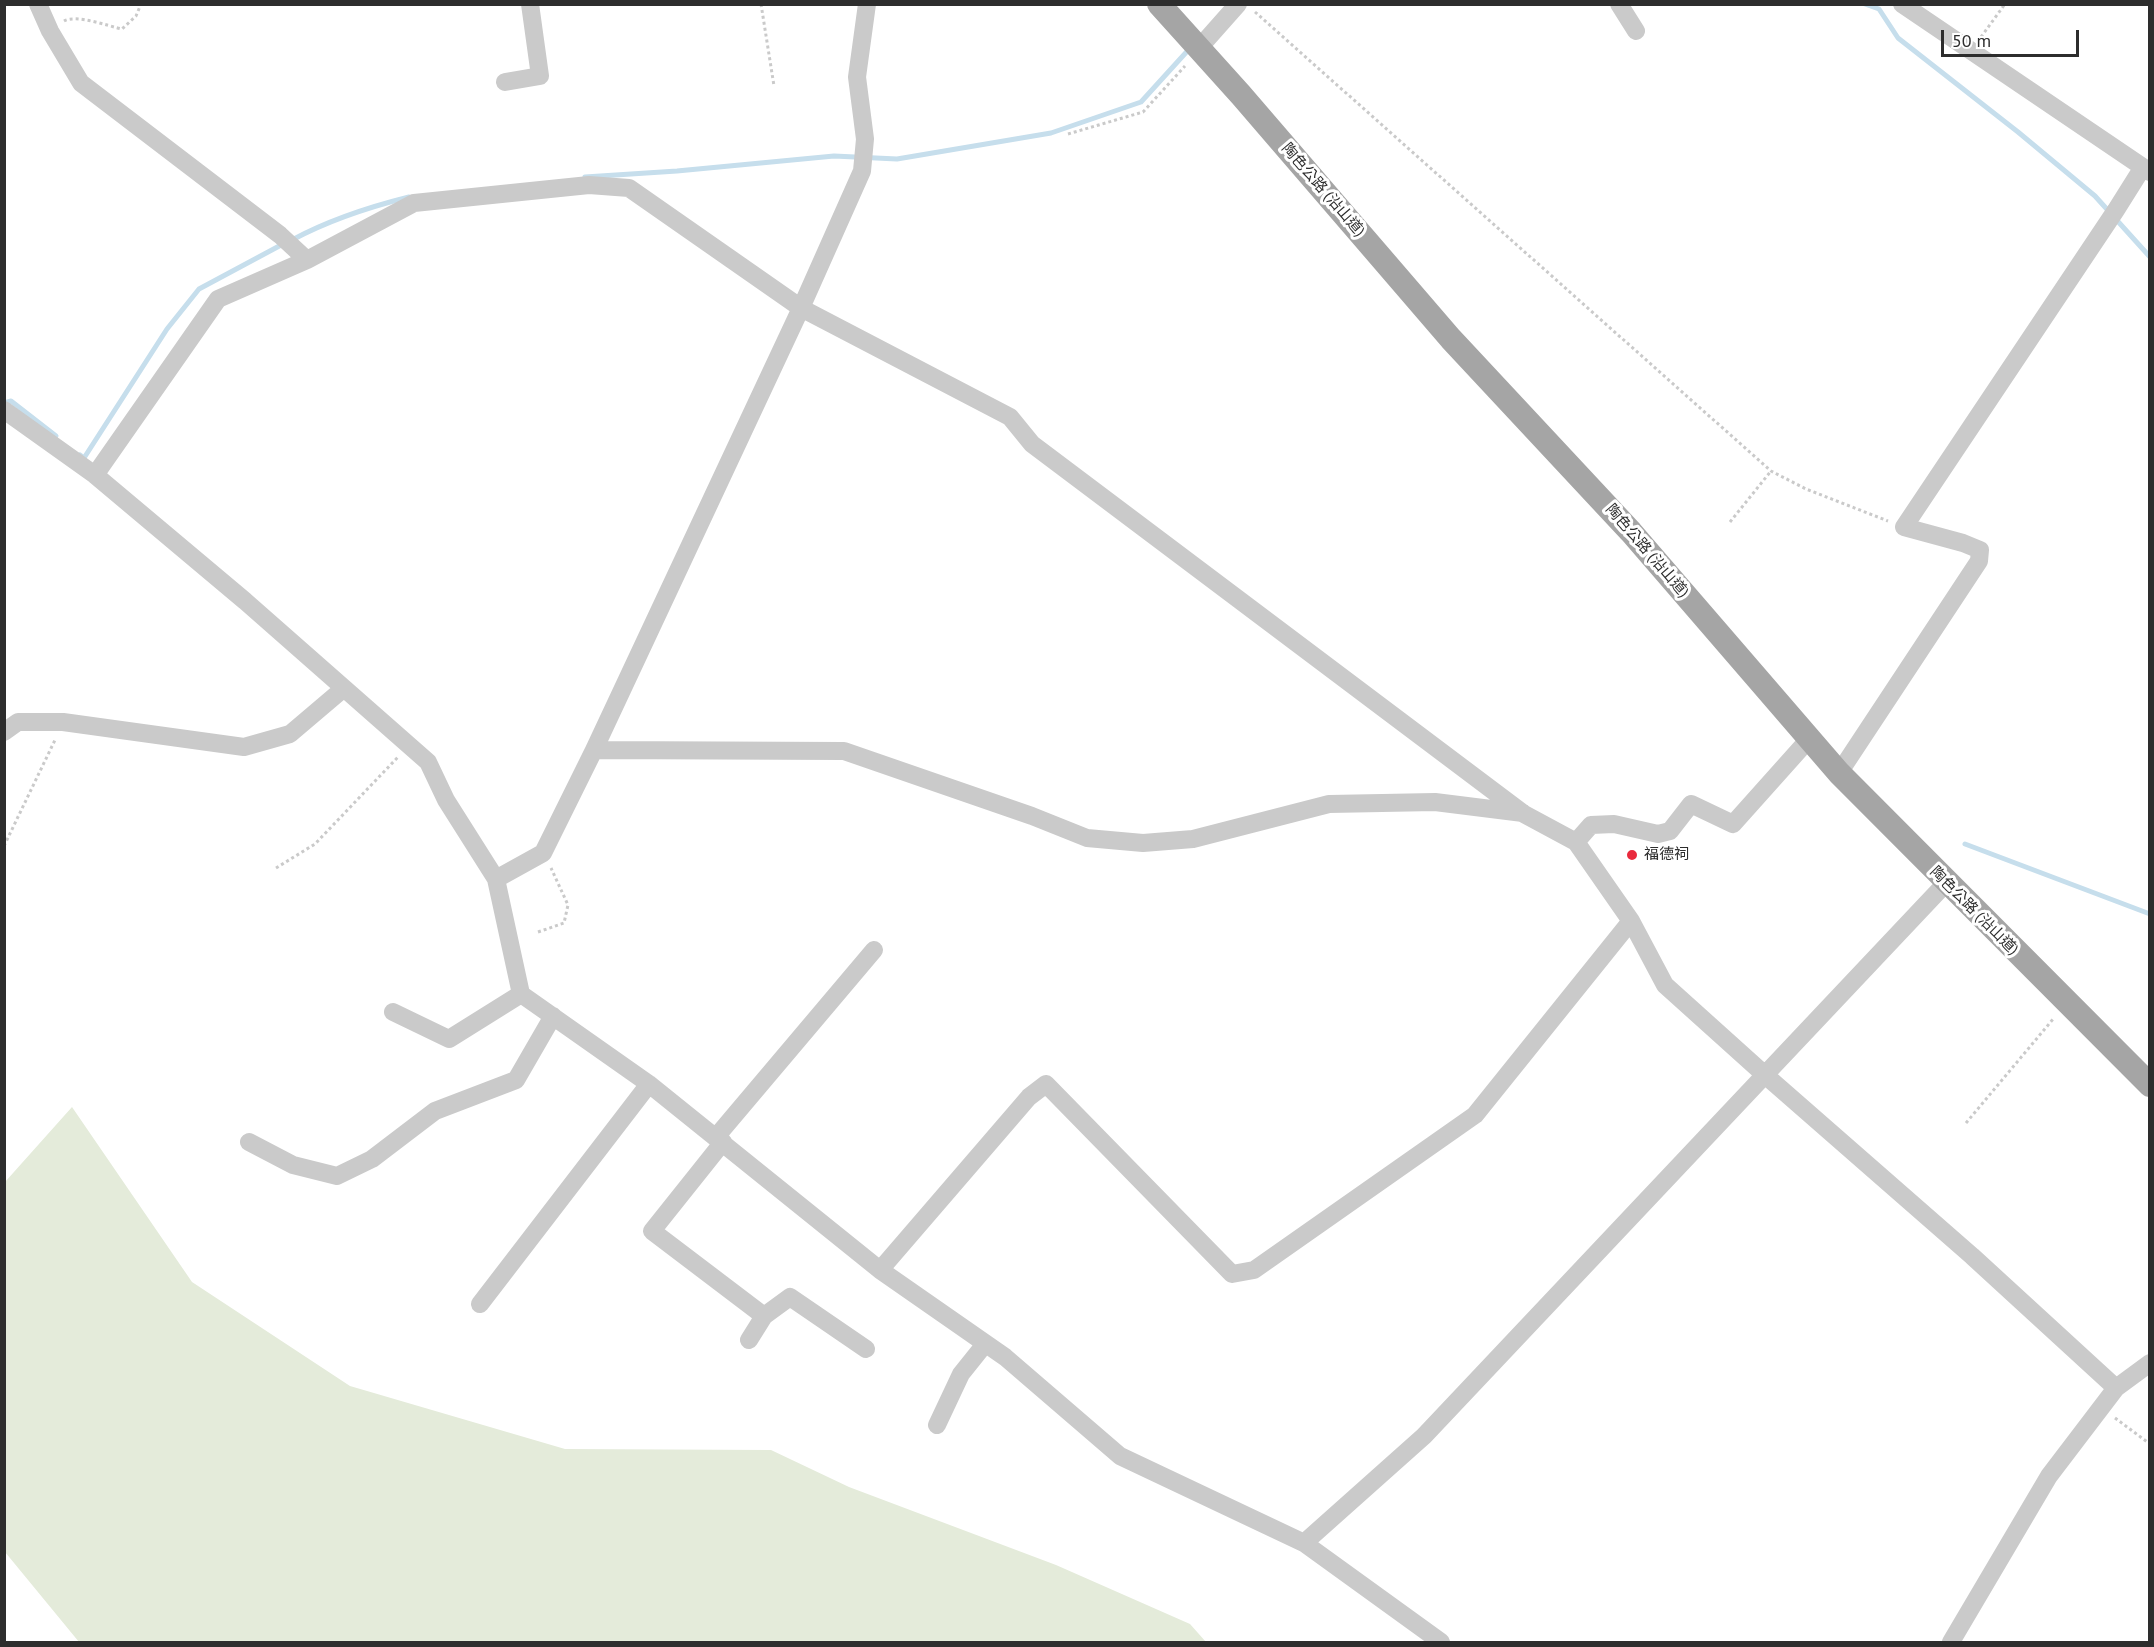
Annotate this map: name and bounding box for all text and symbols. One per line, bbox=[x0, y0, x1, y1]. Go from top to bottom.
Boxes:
scale bar bbox=[1944, 18, 2082, 56]
text: 50 m bbox=[1952, 29, 1991, 52]
street label: 陶色公路 (沿山道) bbox=[1278, 140, 1368, 240]
street label: 陶色公路 (沿山道) bbox=[1602, 501, 1692, 601]
place label: 福德祠 bbox=[1644, 846, 1689, 864]
marker: 福德祠 bbox=[1625, 848, 1639, 862]
street label: 陶色公路 (沿山道) bbox=[1926, 863, 2022, 959]

